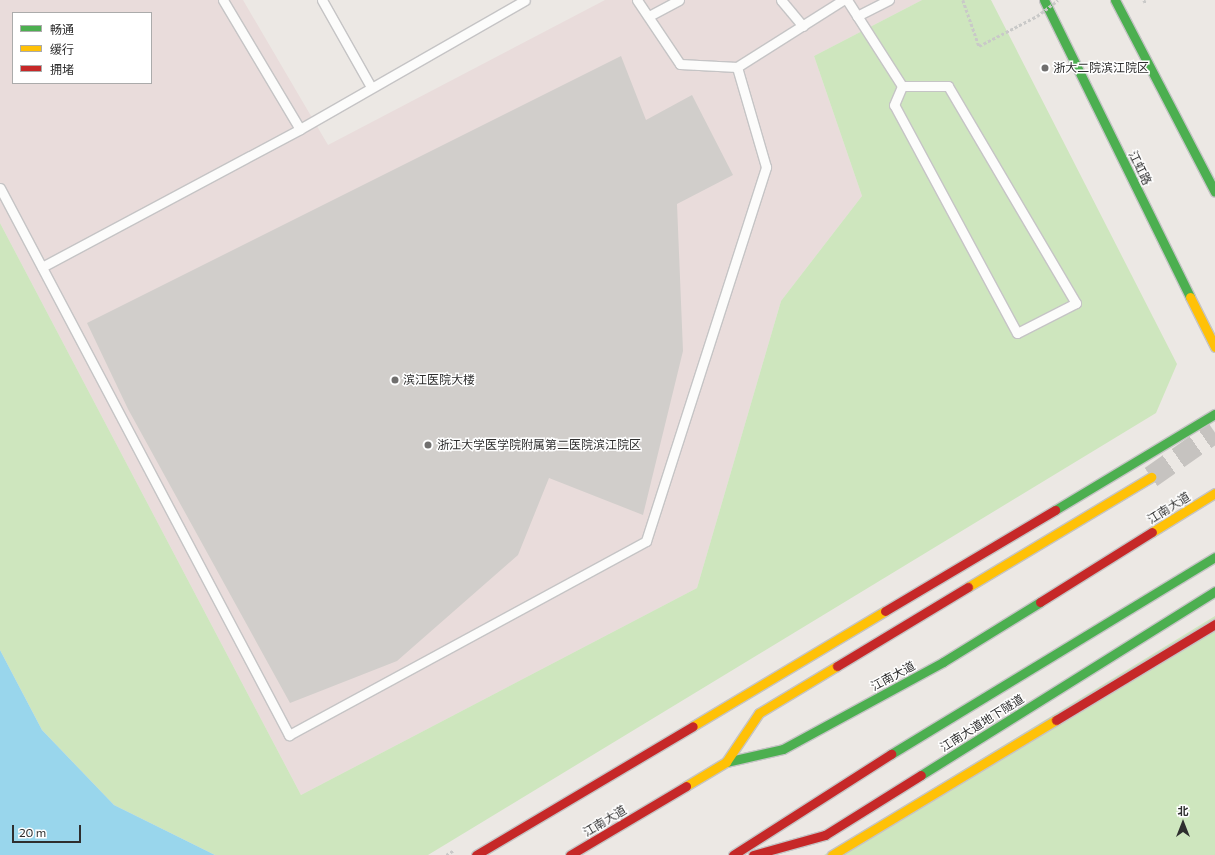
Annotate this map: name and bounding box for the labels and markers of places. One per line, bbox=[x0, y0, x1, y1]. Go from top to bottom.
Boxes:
place label: 浙大二院滨江院区 bbox=[1053, 61, 1149, 75]
marker: 浙大二院滨江院区 bbox=[1040, 63, 1050, 73]
place label: 滨江医院大楼 bbox=[403, 373, 475, 387]
marker: 滨江医院大楼 bbox=[390, 375, 400, 385]
place label: 浙江大学医学院附属第二医院滨江院区 bbox=[437, 438, 641, 452]
marker: 浙江大学医学院附属第二医院滨江院区 bbox=[422, 439, 434, 451]

